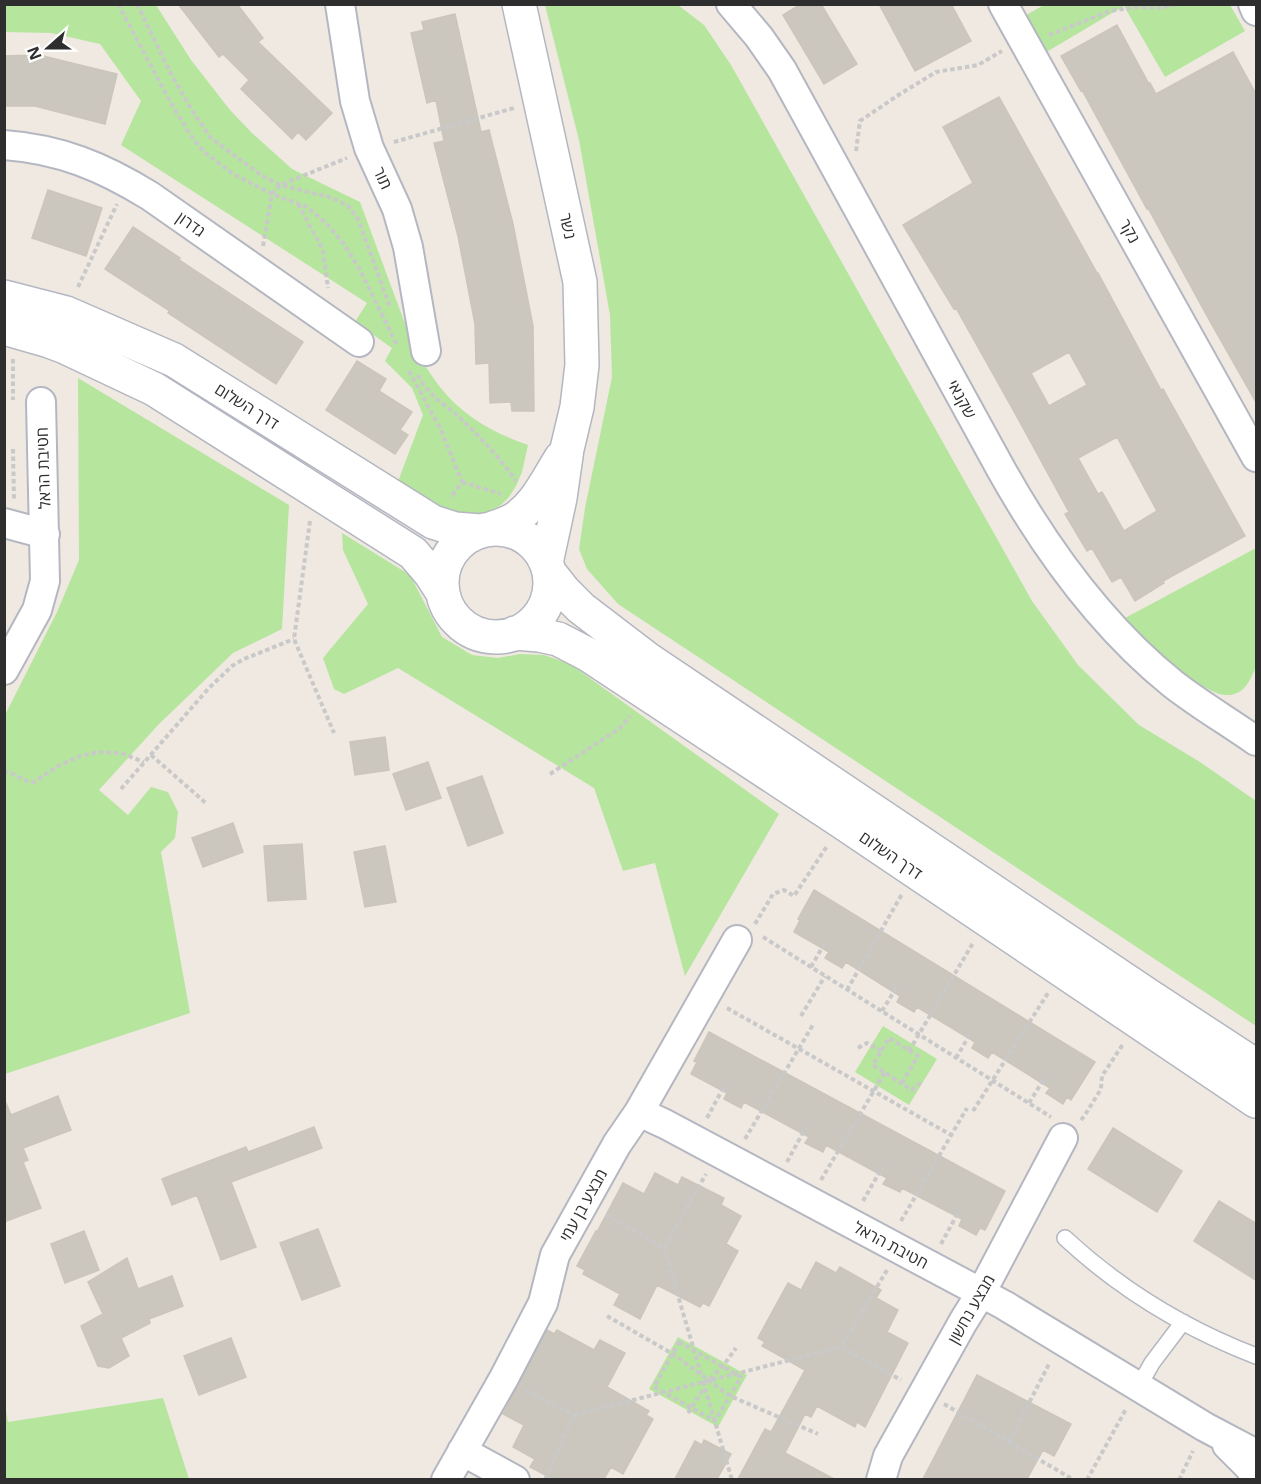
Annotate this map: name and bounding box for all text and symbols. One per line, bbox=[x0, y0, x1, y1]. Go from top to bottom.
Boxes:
north arrow bbox=[18, 18, 78, 78]
text: N bbox=[21, 43, 47, 63]
street label: תור bbox=[368, 163, 398, 193]
street label: גדרון bbox=[172, 206, 210, 242]
street label: נשר bbox=[555, 211, 581, 241]
street label: נקר bbox=[1114, 215, 1146, 247]
street label: שקנאי bbox=[942, 376, 982, 422]
street label: דרך השלום bbox=[211, 378, 283, 434]
street label: חטיבת הראל bbox=[31, 427, 55, 509]
street label: דרך השלום bbox=[855, 826, 927, 884]
street label: מבצע בן עמי bbox=[554, 1164, 612, 1246]
street label: חטיבת הראל bbox=[850, 1216, 932, 1274]
street label: מבצע נחשון bbox=[942, 1270, 1000, 1348]

